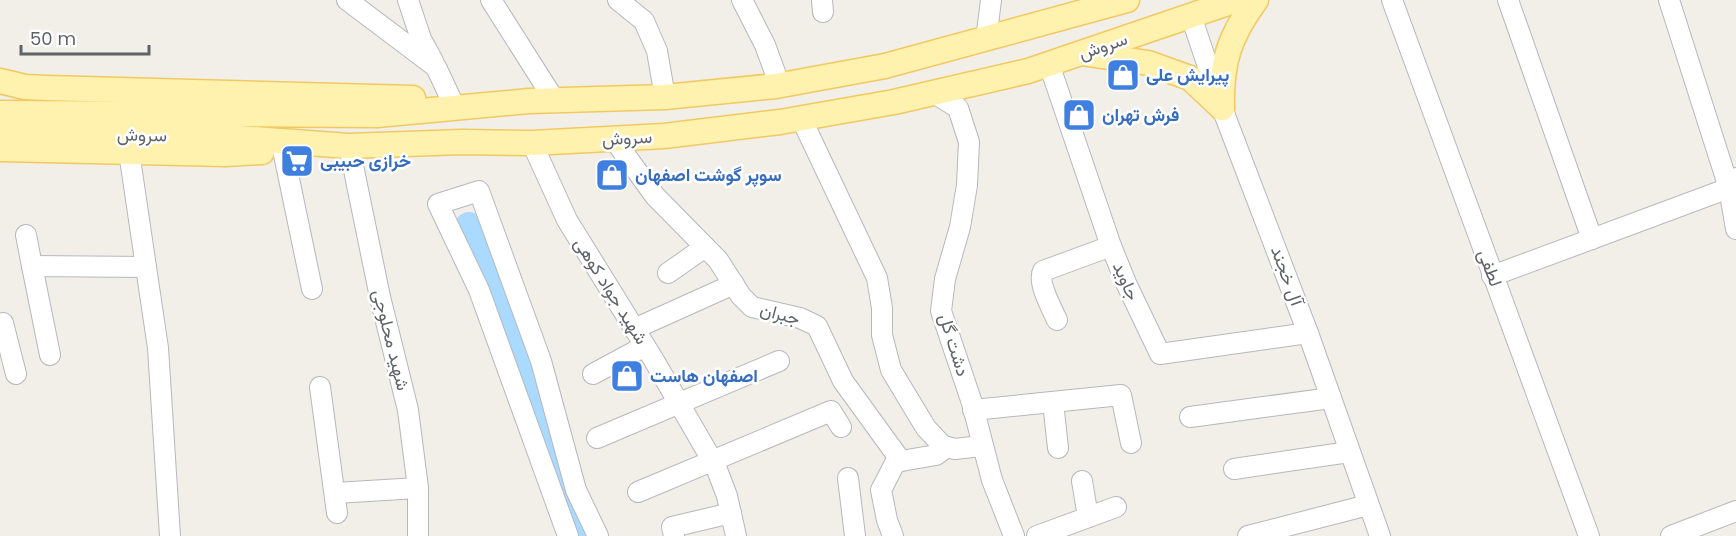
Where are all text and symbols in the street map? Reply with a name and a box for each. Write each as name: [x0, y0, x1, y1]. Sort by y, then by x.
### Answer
scale bar: [21, 18, 148, 56]
text: 50 m: [30, 26, 76, 51]
street label: سروش: [1075, 26, 1131, 66]
shop icon: پیرایش علی: [1105, 57, 1141, 93]
place label: پیرایش علی: [1146, 62, 1229, 87]
shop icon: فرش تهران: [1061, 97, 1097, 133]
place label: فرش تهران: [1102, 102, 1179, 127]
street label: سروش: [117, 122, 167, 147]
street label: سروش: [601, 124, 653, 151]
supermarket icon: خرازی حبیبی: [279, 143, 315, 179]
place label: خرازی حبیبی: [320, 148, 411, 173]
shop icon: سوپر گوشت اصفهان: [594, 157, 630, 193]
place label: سوپر گوشت اصفهان: [635, 162, 782, 187]
street label: شهید جواد کوهی: [569, 232, 654, 349]
street label: آل خجند: [1265, 243, 1310, 311]
street label: لطفی: [1472, 246, 1509, 290]
street label: جاوید: [1107, 257, 1146, 304]
street label: شهید محلوجی: [367, 287, 416, 393]
street label: جبران: [757, 296, 803, 331]
street label: دشت گل: [933, 310, 976, 379]
shop icon: اصفهان هاست: [609, 358, 645, 394]
place label: اصفهان هاست: [650, 363, 758, 388]

